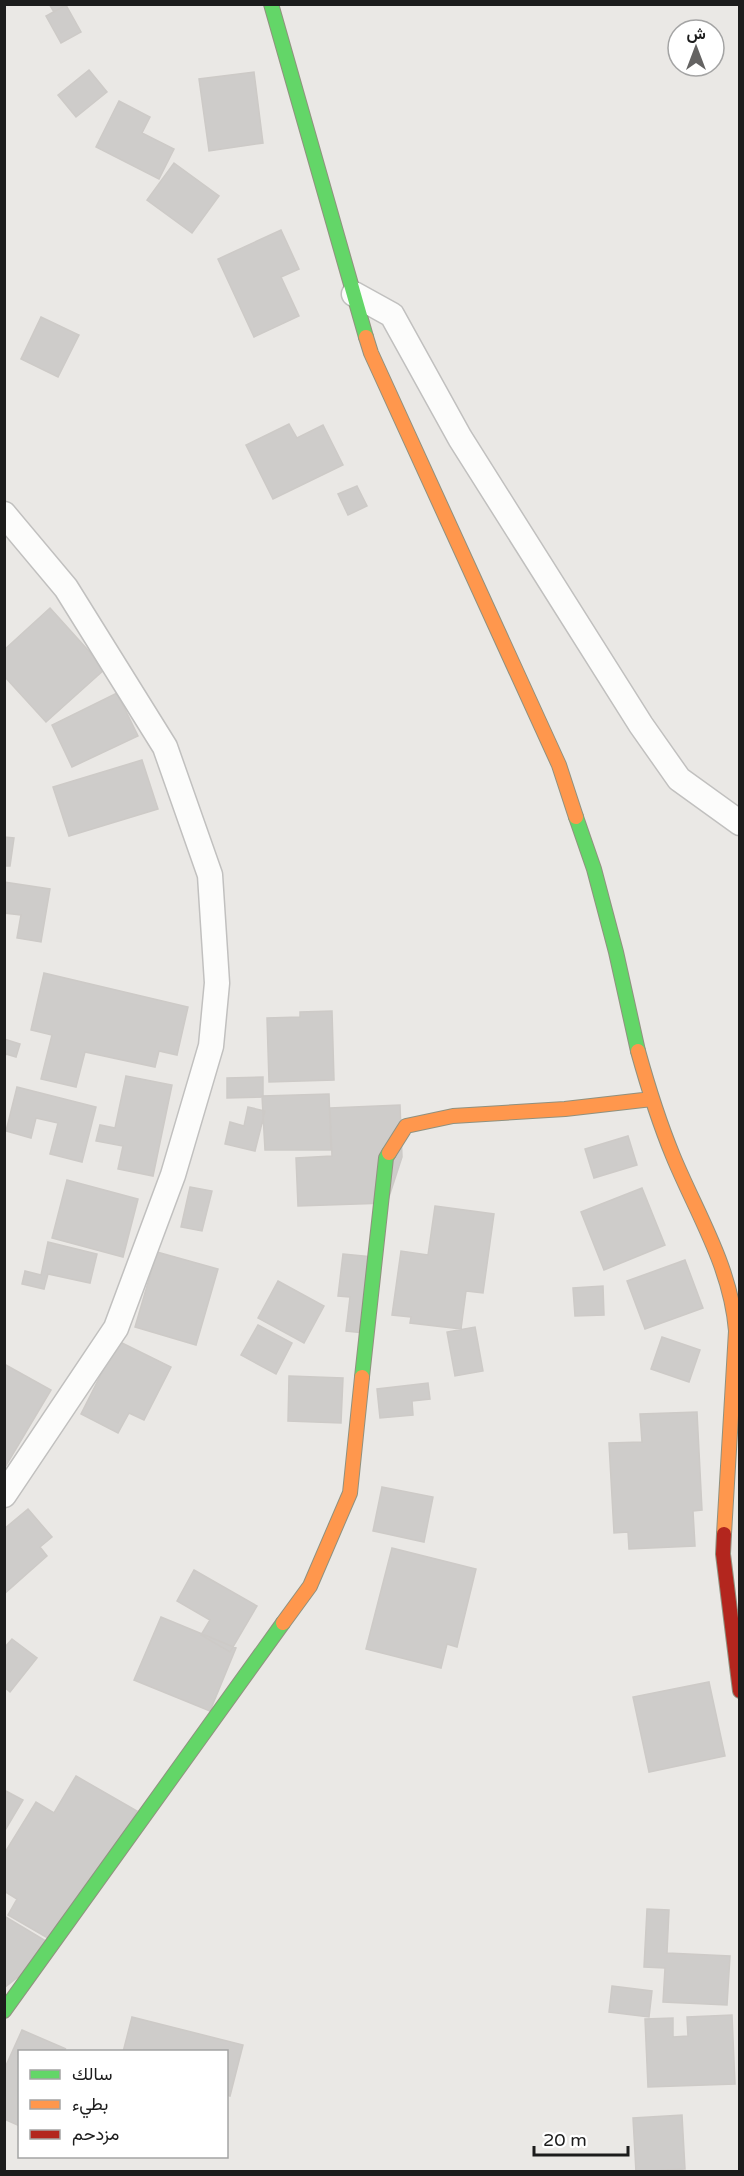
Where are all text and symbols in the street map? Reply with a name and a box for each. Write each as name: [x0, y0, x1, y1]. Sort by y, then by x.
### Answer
north arrow: [666, 18, 726, 78]
text: ش: [686, 24, 706, 44]
legend: [18, 2050, 228, 2158]
text: سالك: [72, 2063, 112, 2085]
text: بطيء: [72, 2093, 108, 2119]
scale bar: [534, 2119, 628, 2157]
text: مزدحم: [72, 2123, 119, 2146]
text: 20 m: [543, 2129, 587, 2151]

